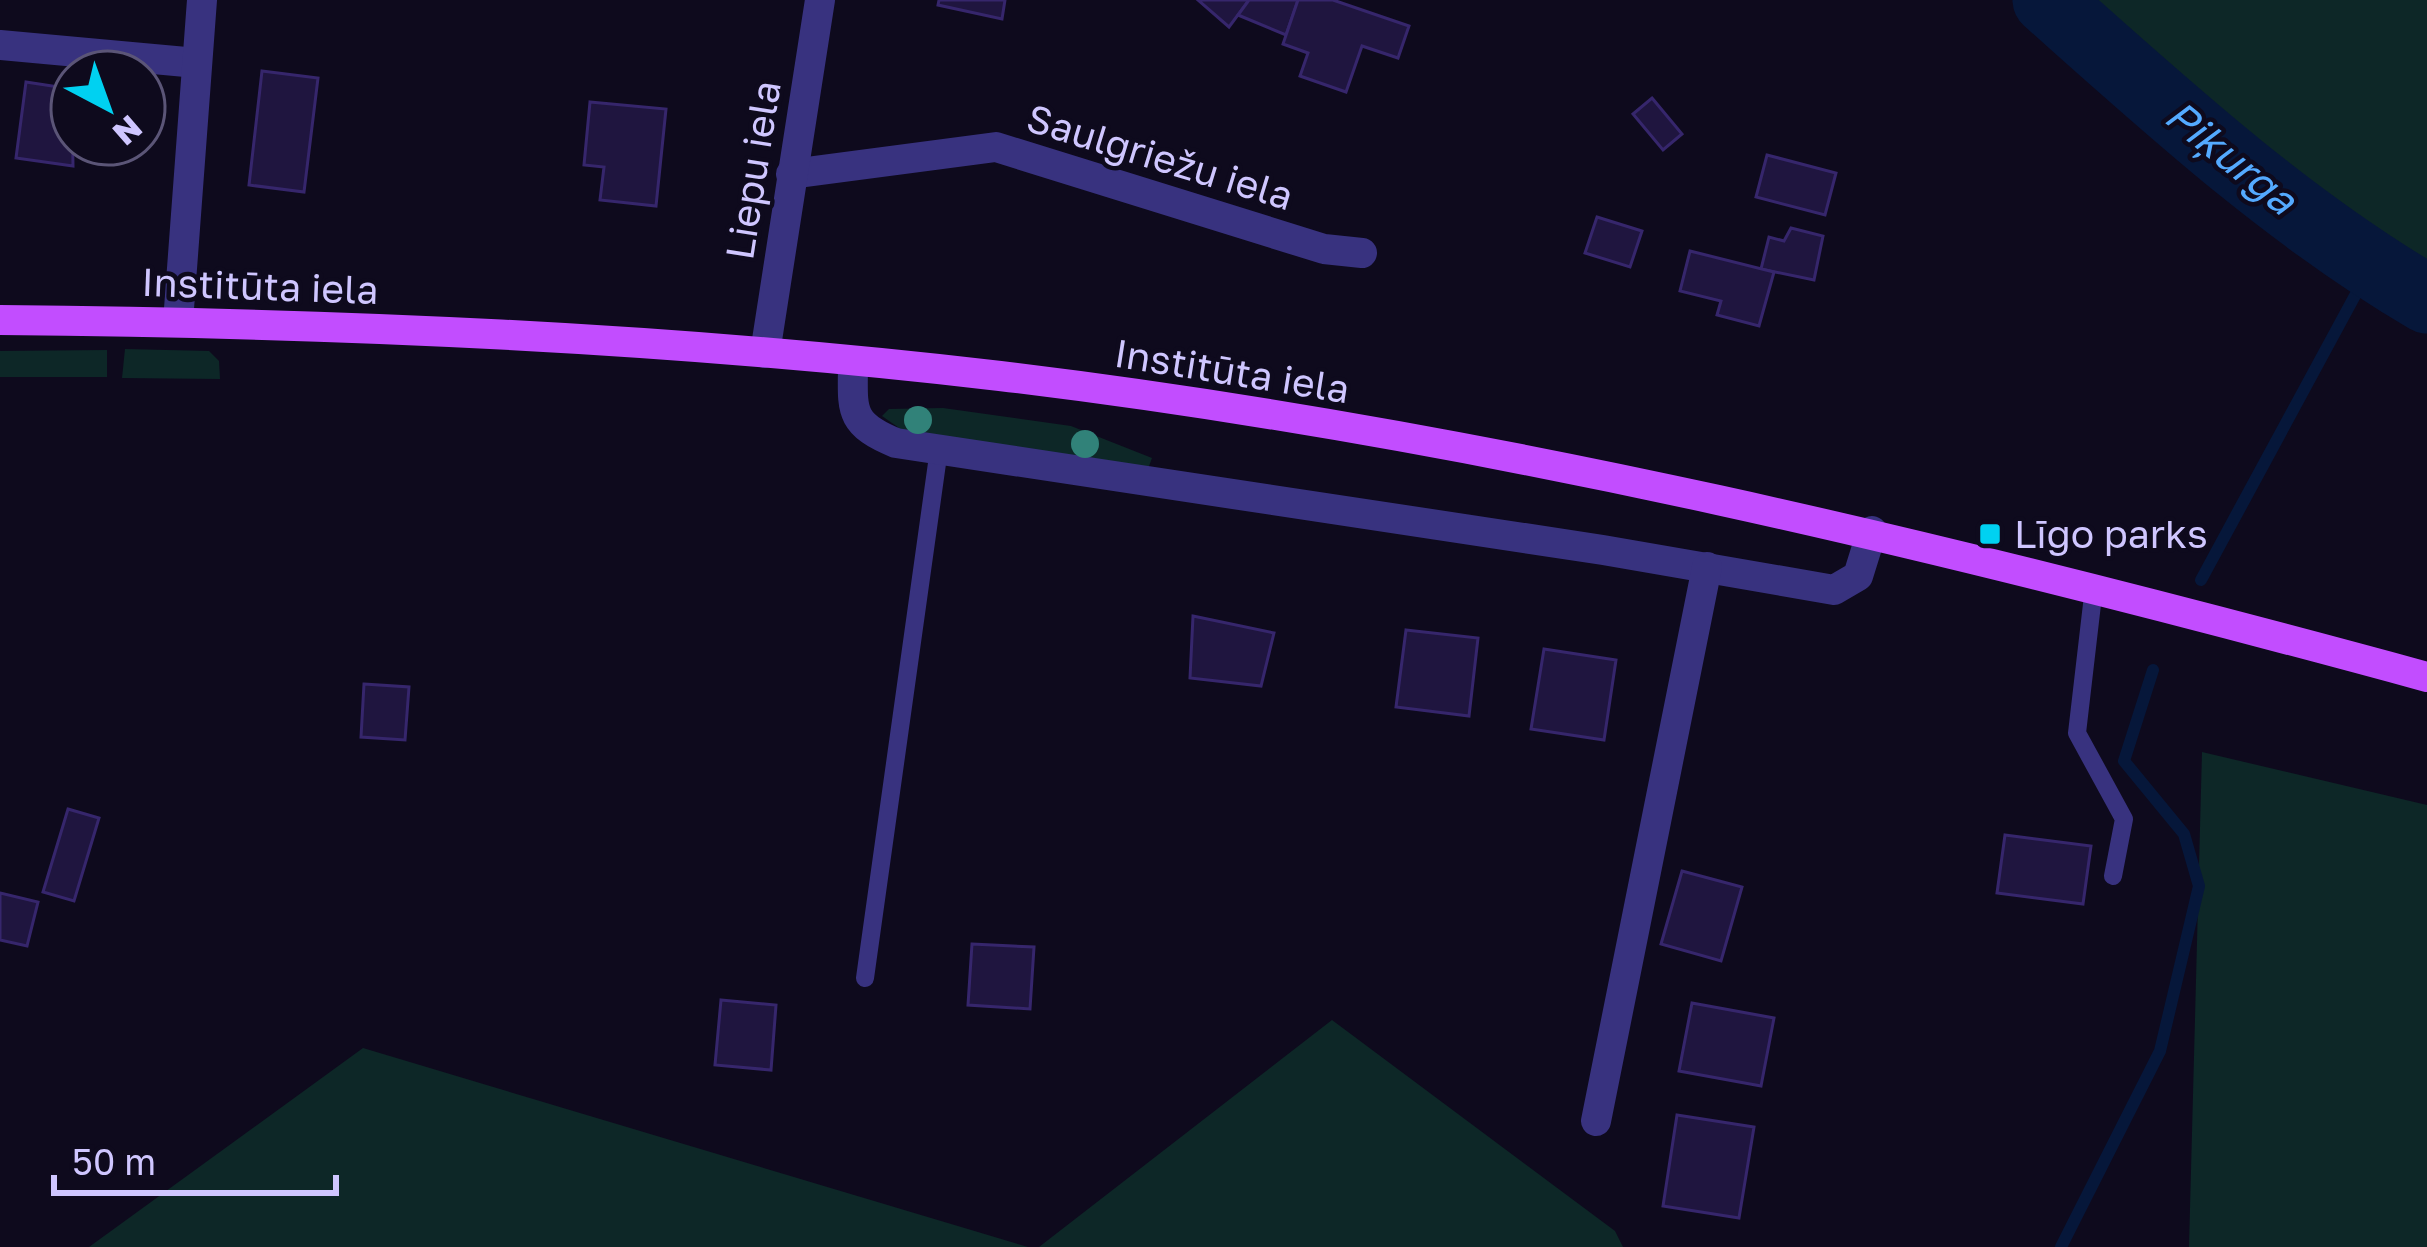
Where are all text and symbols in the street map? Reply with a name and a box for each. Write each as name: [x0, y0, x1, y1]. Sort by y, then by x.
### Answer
north arrow: [48, 48, 168, 168]
street label: Liepu iela: [715, 77, 790, 263]
water label: Piķurga: [2156, 89, 2308, 226]
street label: Saulgriežu iela: [1021, 94, 1299, 219]
text: N: [106, 108, 150, 154]
street label: Institūta iela: [141, 258, 379, 313]
street label: Institūta iela: [1111, 329, 1353, 412]
place label: Līgo parks: [2014, 510, 2208, 557]
marker: Līgo parks: [1977, 521, 2003, 547]
scale bar: [54, 1121, 336, 1195]
text: 50 m: [72, 1140, 156, 1183]

